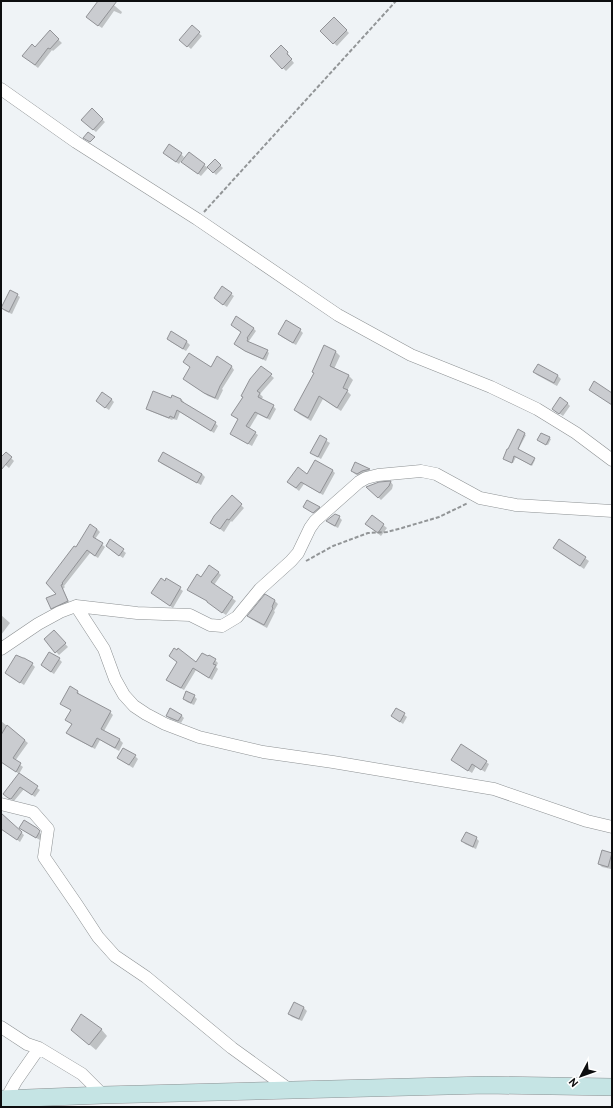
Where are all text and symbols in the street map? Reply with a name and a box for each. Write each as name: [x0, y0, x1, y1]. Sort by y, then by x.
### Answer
north arrow: [561, 1056, 601, 1096]
text: N: [566, 1074, 582, 1089]

